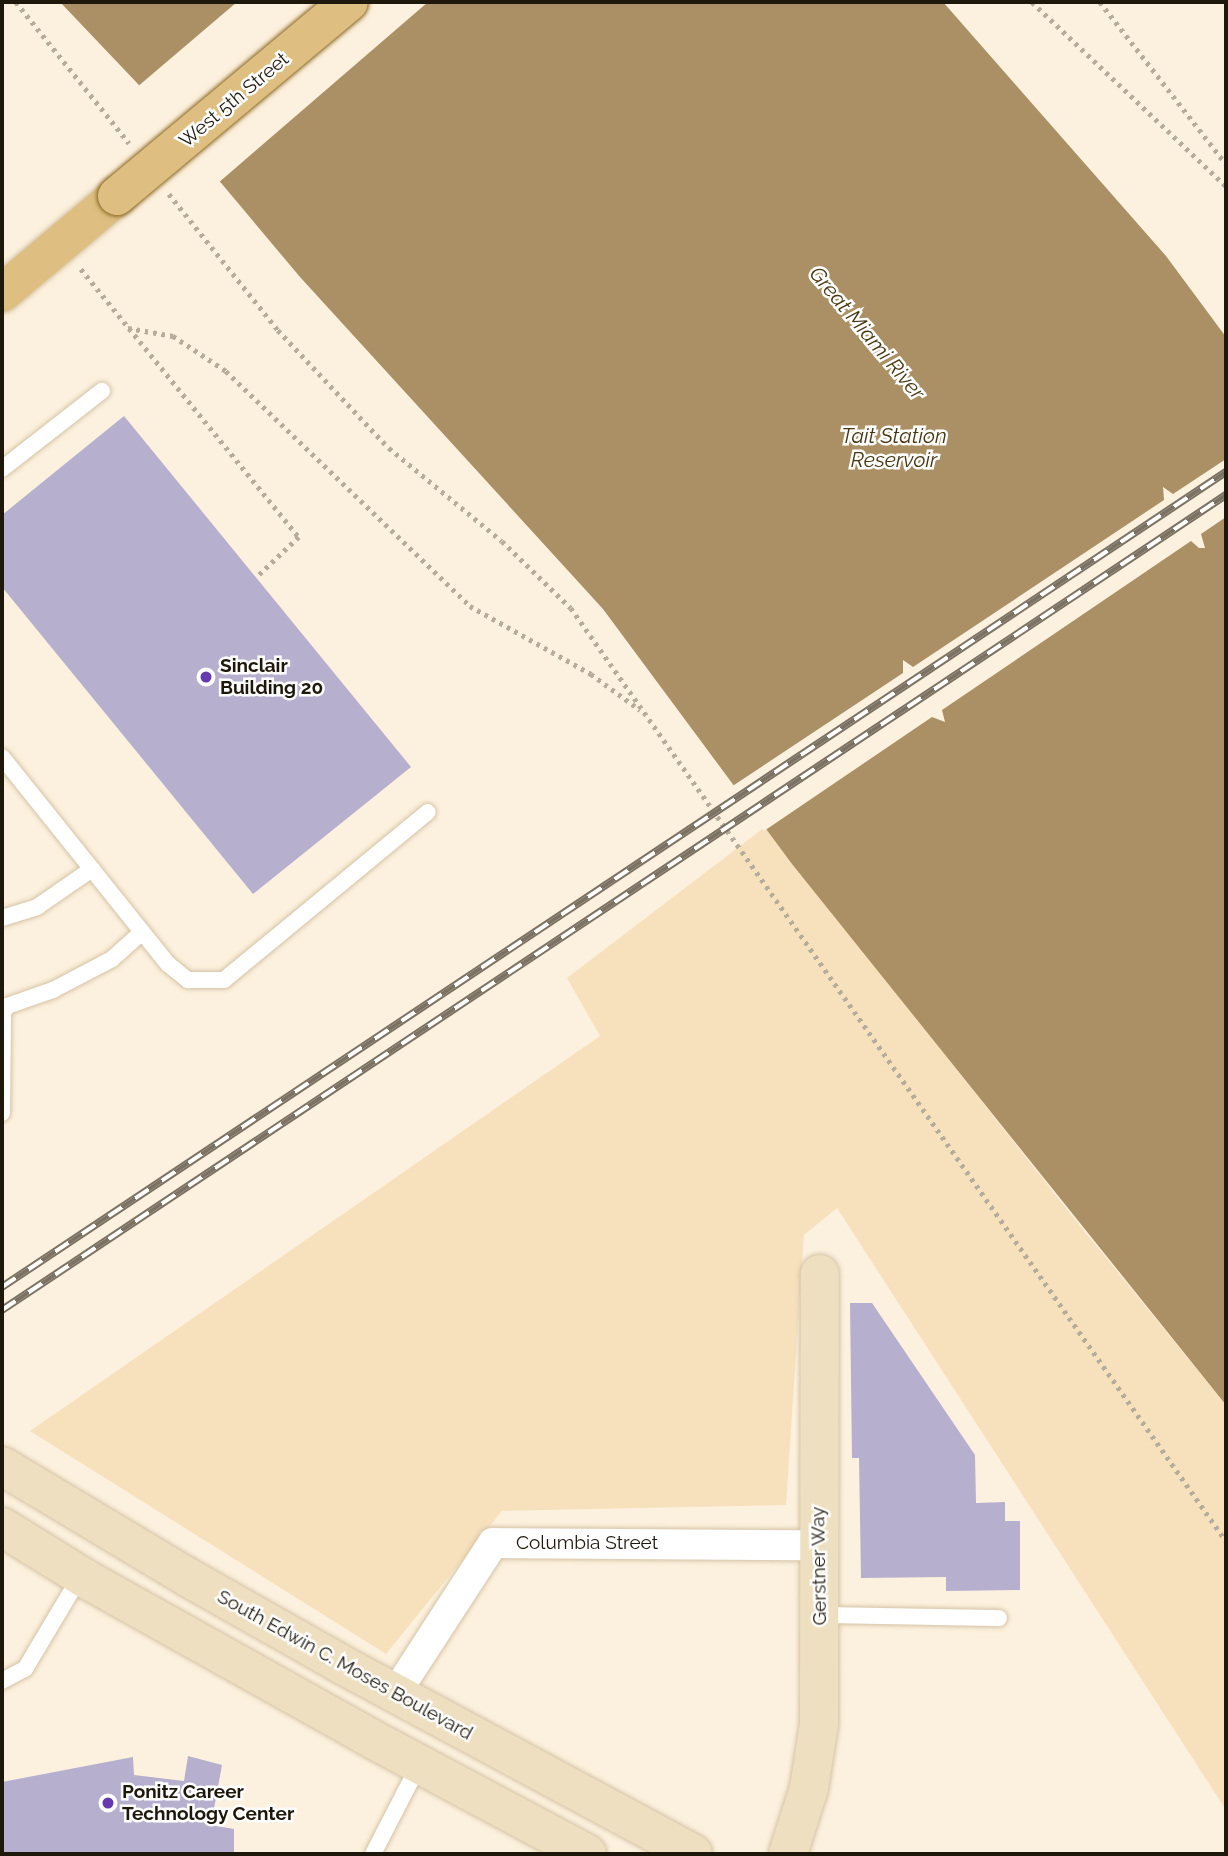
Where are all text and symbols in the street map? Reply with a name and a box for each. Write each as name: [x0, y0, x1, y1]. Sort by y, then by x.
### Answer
street label: West 5th Street: [175, 48, 293, 152]
water label: Great Miami River: [804, 261, 930, 405]
water label: Tait Station Reservoir: [841, 423, 947, 473]
place label: Sinclair Building 20: [220, 655, 323, 699]
marker: Sinclair Building 20: [198, 669, 214, 685]
street label: Gerstner Way: [807, 1506, 831, 1626]
street label: Columbia Street: [516, 1532, 658, 1554]
street label: South Edwin C. Moses Boulevard: [213, 1585, 477, 1745]
place label: Ponitz Career Technology Center: [122, 1781, 295, 1825]
marker: Ponitz Career Technology Center: [100, 1795, 116, 1811]

